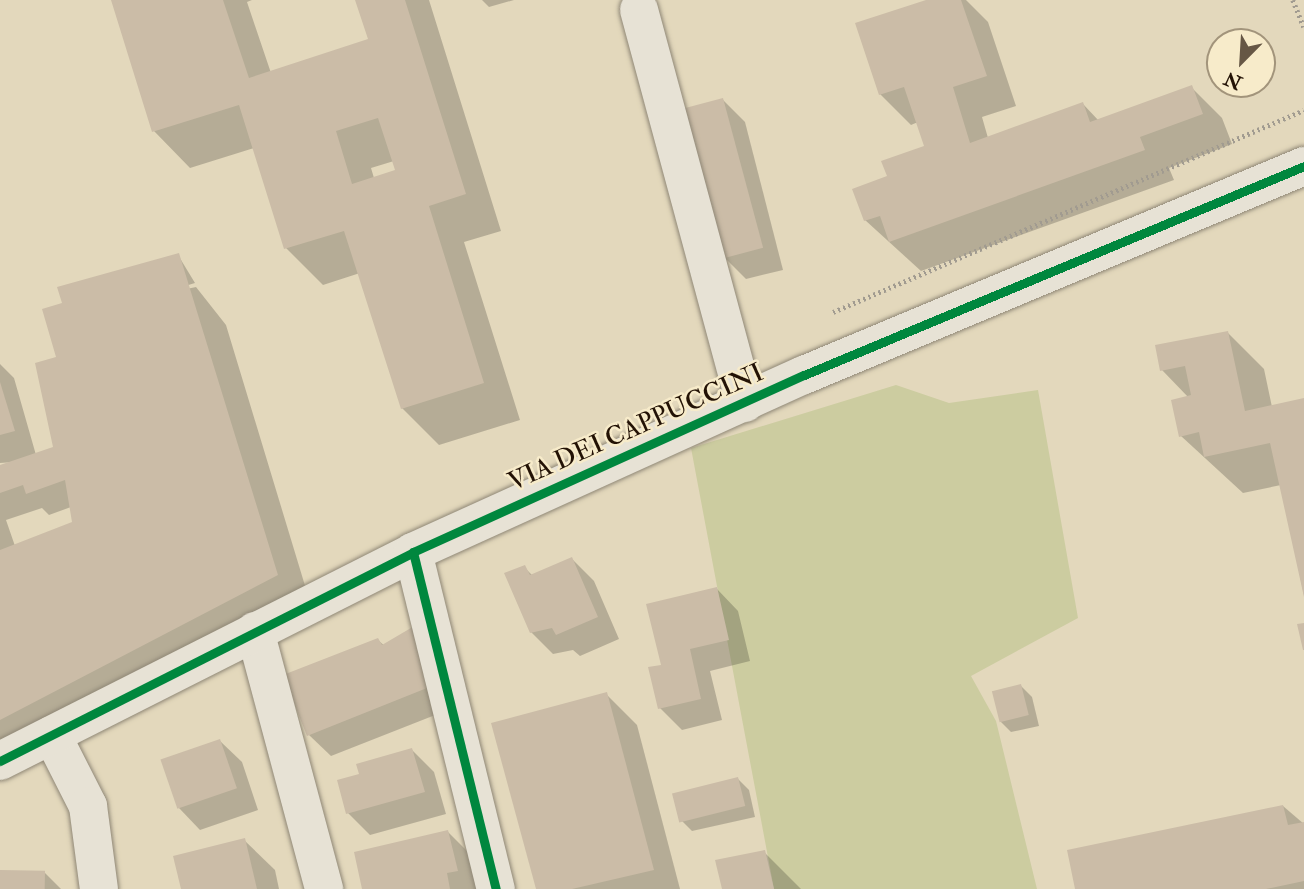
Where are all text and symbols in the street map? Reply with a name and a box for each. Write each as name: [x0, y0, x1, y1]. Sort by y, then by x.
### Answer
north arrow: [1206, 28, 1276, 98]
text: N: [1221, 66, 1246, 95]
street label: VIA DEI CAPPUCCINI: [503, 358, 769, 498]

